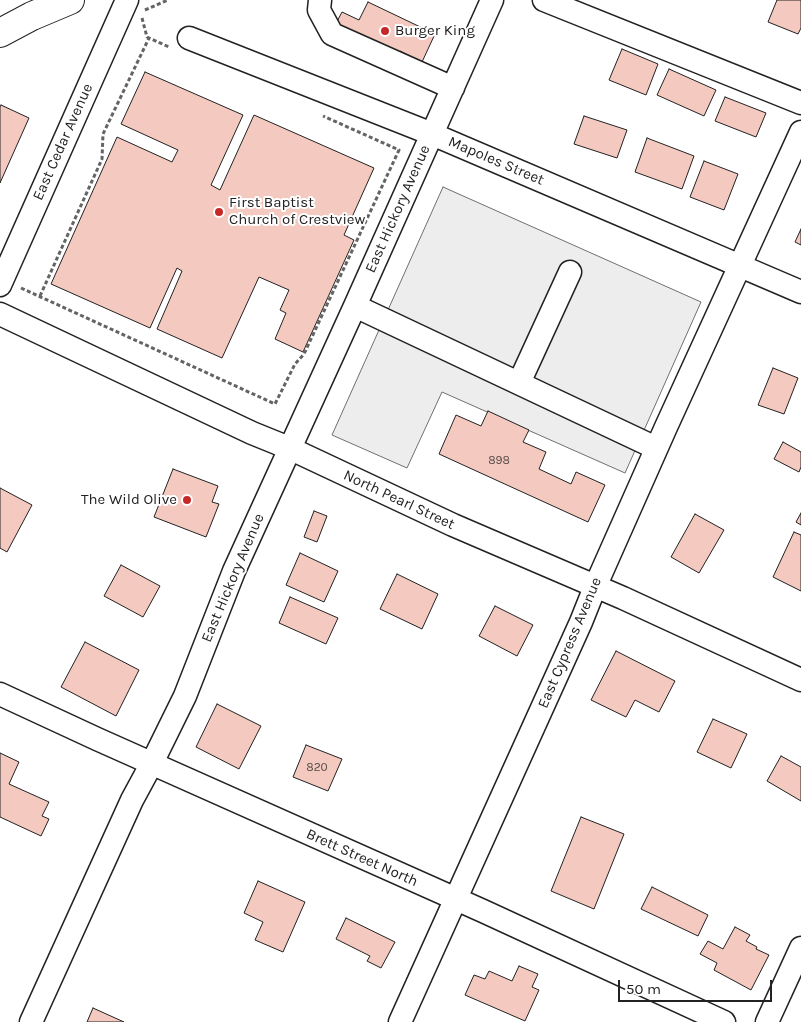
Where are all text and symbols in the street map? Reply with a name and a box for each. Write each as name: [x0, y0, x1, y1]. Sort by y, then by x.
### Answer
place label: Burger King: [395, 22, 475, 40]
marker: Burger King: [379, 25, 391, 37]
street label: East Cedar Avenue: [29, 81, 97, 203]
street label: Mapoles Street: [445, 133, 547, 189]
street label: East Hickory Avenue: [362, 142, 434, 276]
place label: First Baptist Church of Crestview: [229, 194, 365, 229]
marker: First Baptist Church of Crestview: [213, 206, 225, 218]
house number: 898: [488, 454, 510, 468]
street label: North Pearl Street: [340, 466, 458, 534]
place label: The Wild Olive: [81, 491, 177, 509]
marker: The Wild Olive: [181, 494, 193, 506]
street label: East Hickory Avenue: [198, 511, 268, 645]
street label: East Cypress Avenue: [534, 575, 606, 711]
house number: 820: [306, 761, 328, 775]
street label: Brett Street North: [303, 825, 421, 891]
scale bar: [621, 970, 775, 1002]
text: 50 m: [626, 980, 661, 998]

